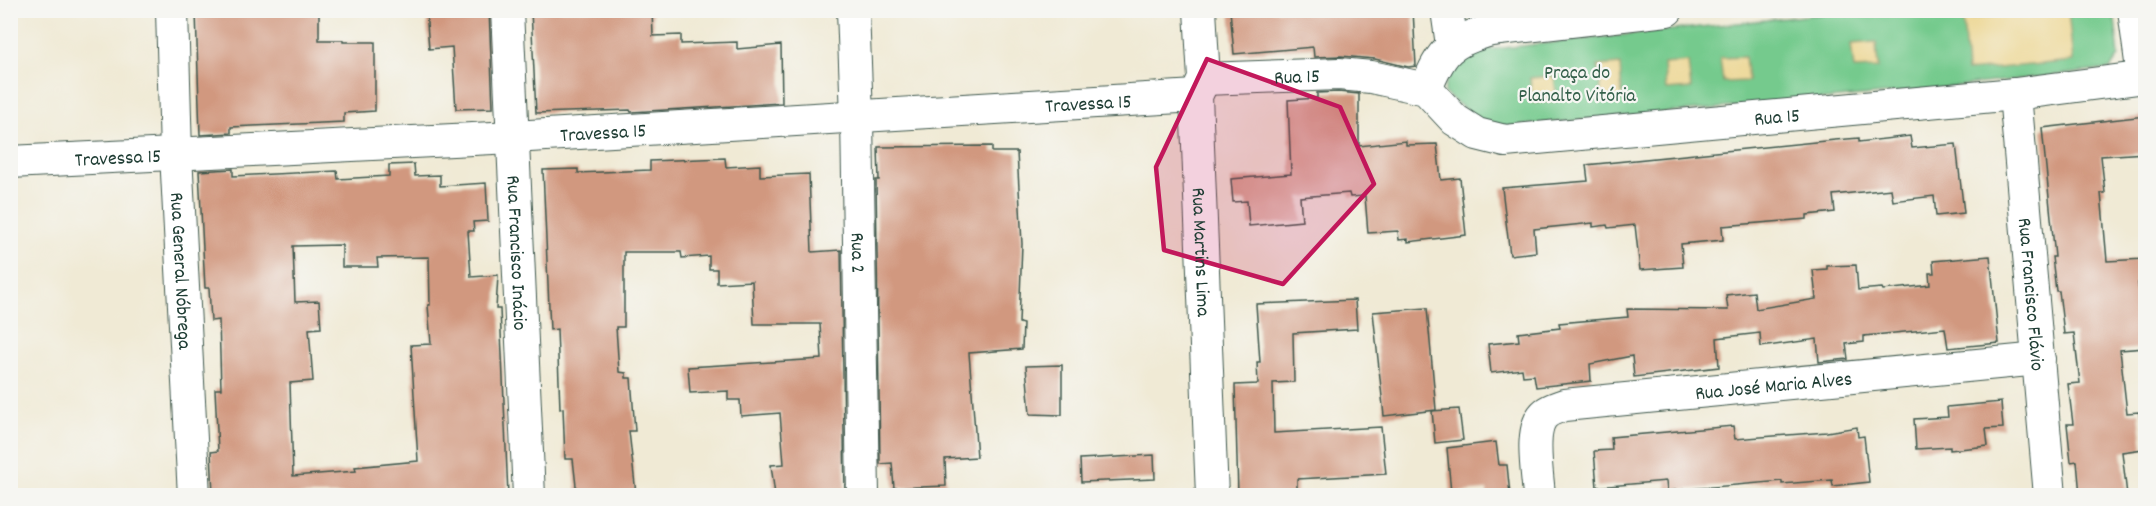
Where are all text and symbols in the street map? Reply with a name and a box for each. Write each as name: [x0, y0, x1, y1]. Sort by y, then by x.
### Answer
park label: Praça do Planalto Vitória: [1518, 60, 1636, 111]
street label: Rua 15: [1274, 64, 1321, 93]
street label: Travessa 15: [1045, 89, 1133, 122]
street label: Rua 15: [1753, 103, 1801, 135]
street label: Travessa 15: [559, 118, 647, 151]
street label: Travessa 15: [74, 144, 162, 176]
street label: Rua Francisco Inácio: [497, 175, 532, 331]
street label: Rua Martins Lima: [1183, 187, 1216, 318]
street label: Rua General Nóbrega: [161, 192, 197, 351]
street label: Rua Francisco Flávio: [2009, 217, 2050, 372]
street label: Rua 2: [842, 232, 870, 274]
street label: Rua José Maria Alves: [1694, 366, 1854, 409]

